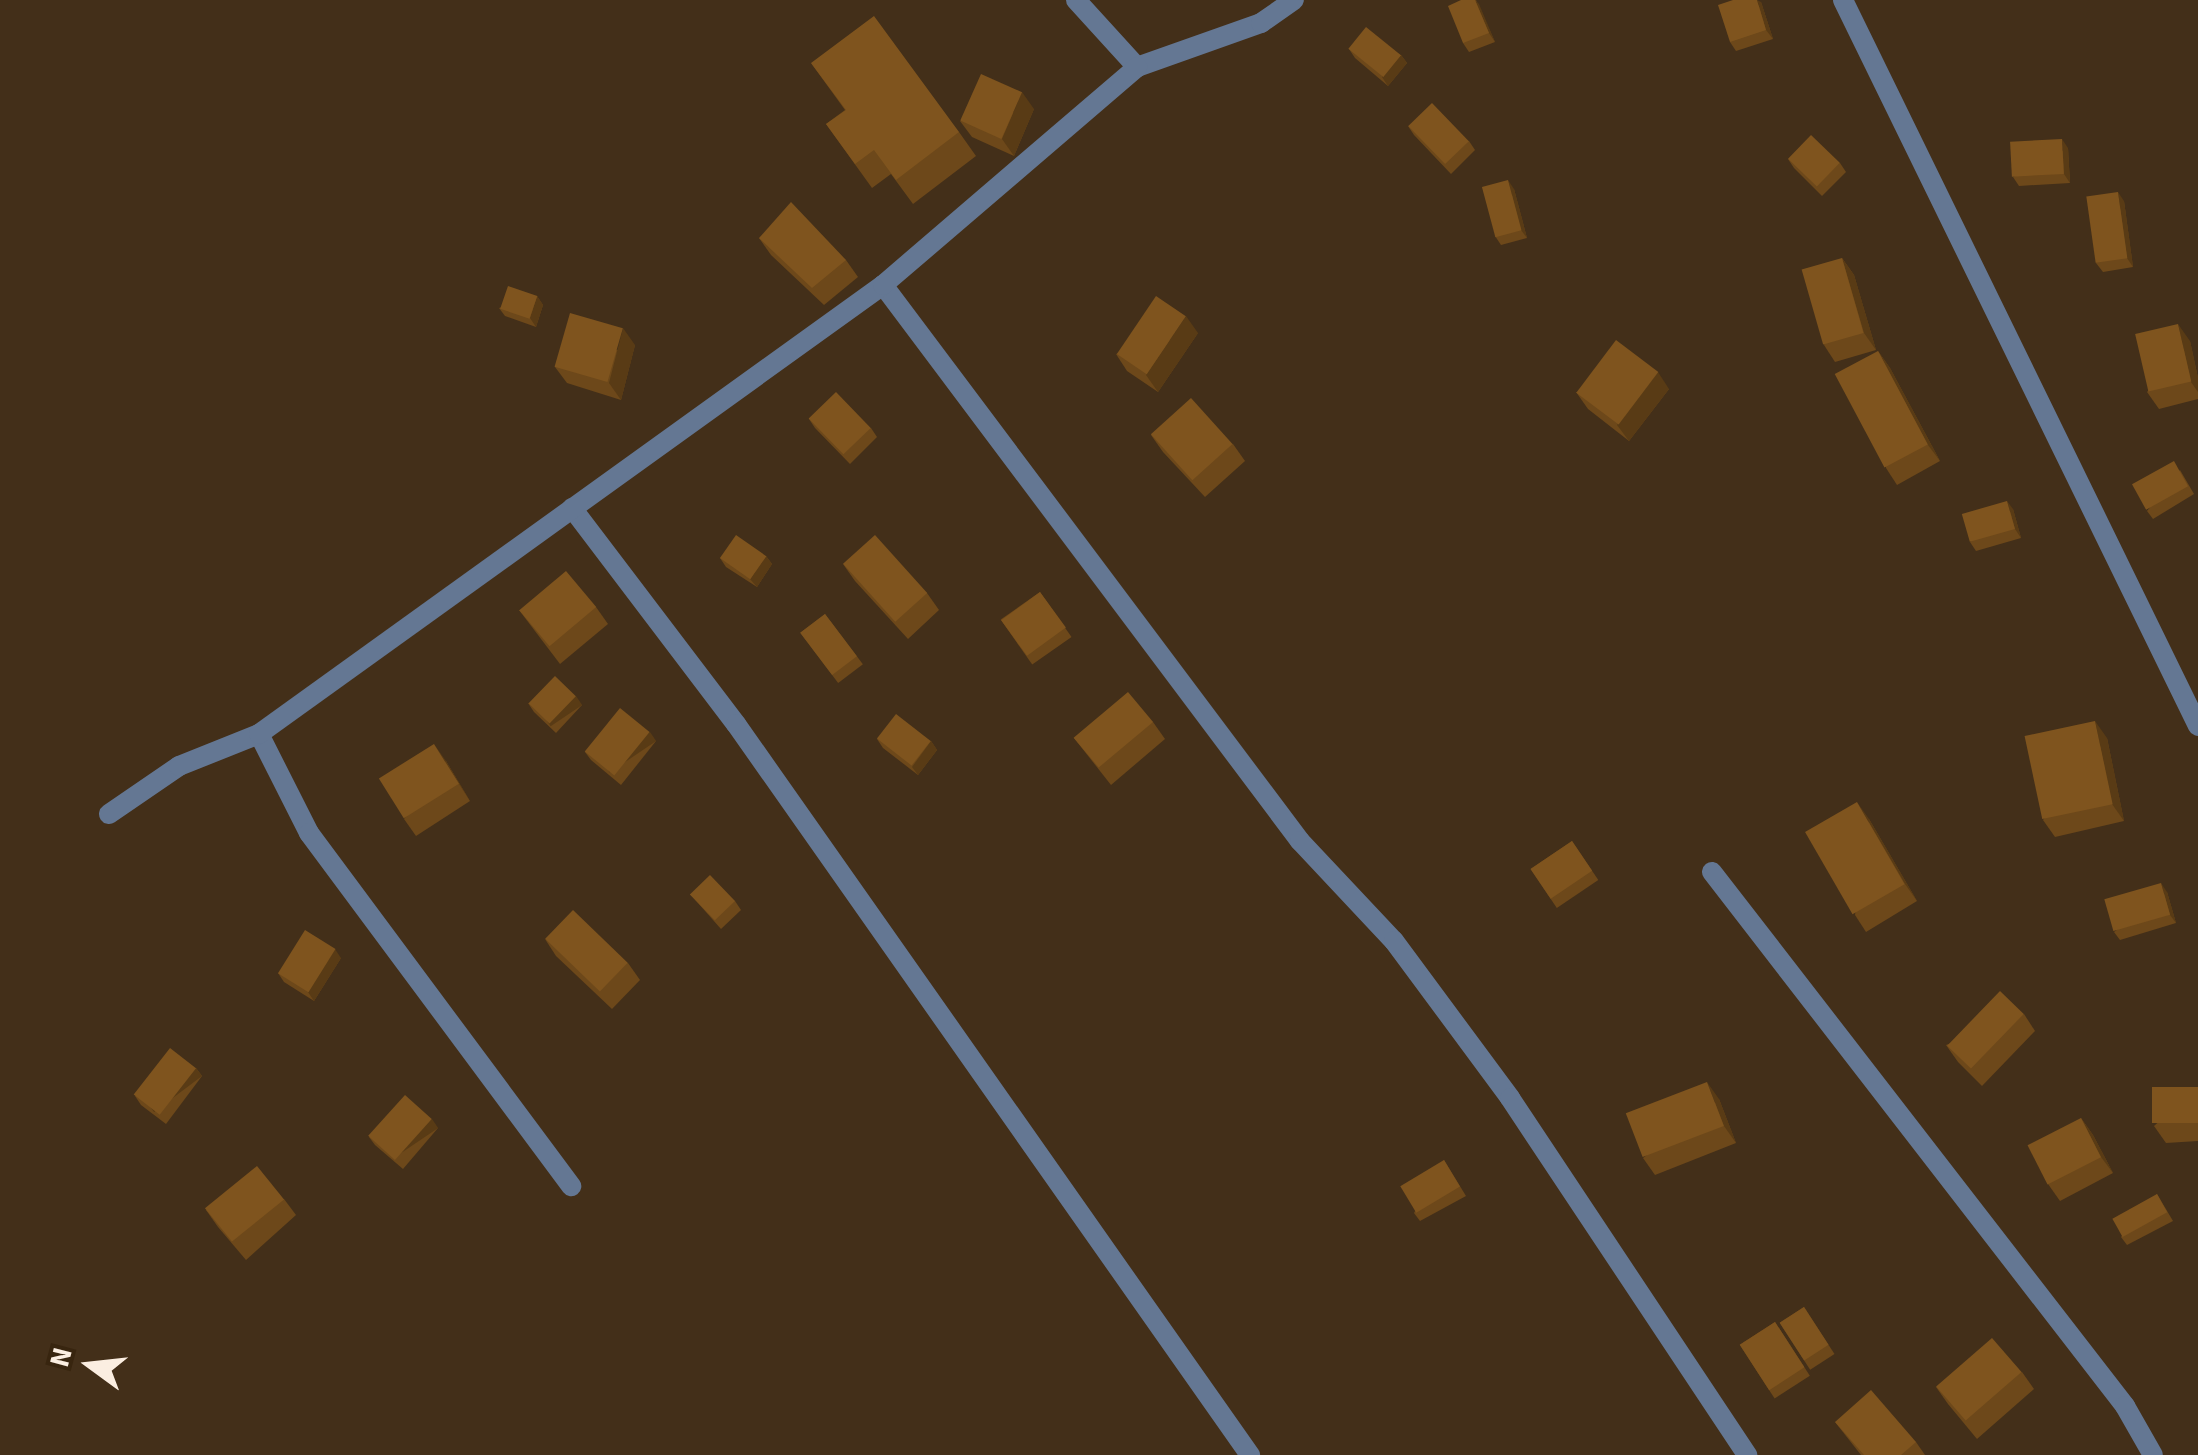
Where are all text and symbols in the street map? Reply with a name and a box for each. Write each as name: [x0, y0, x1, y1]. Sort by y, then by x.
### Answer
north arrow: [40, 1315, 140, 1415]
text: N: [39, 1343, 83, 1371]

